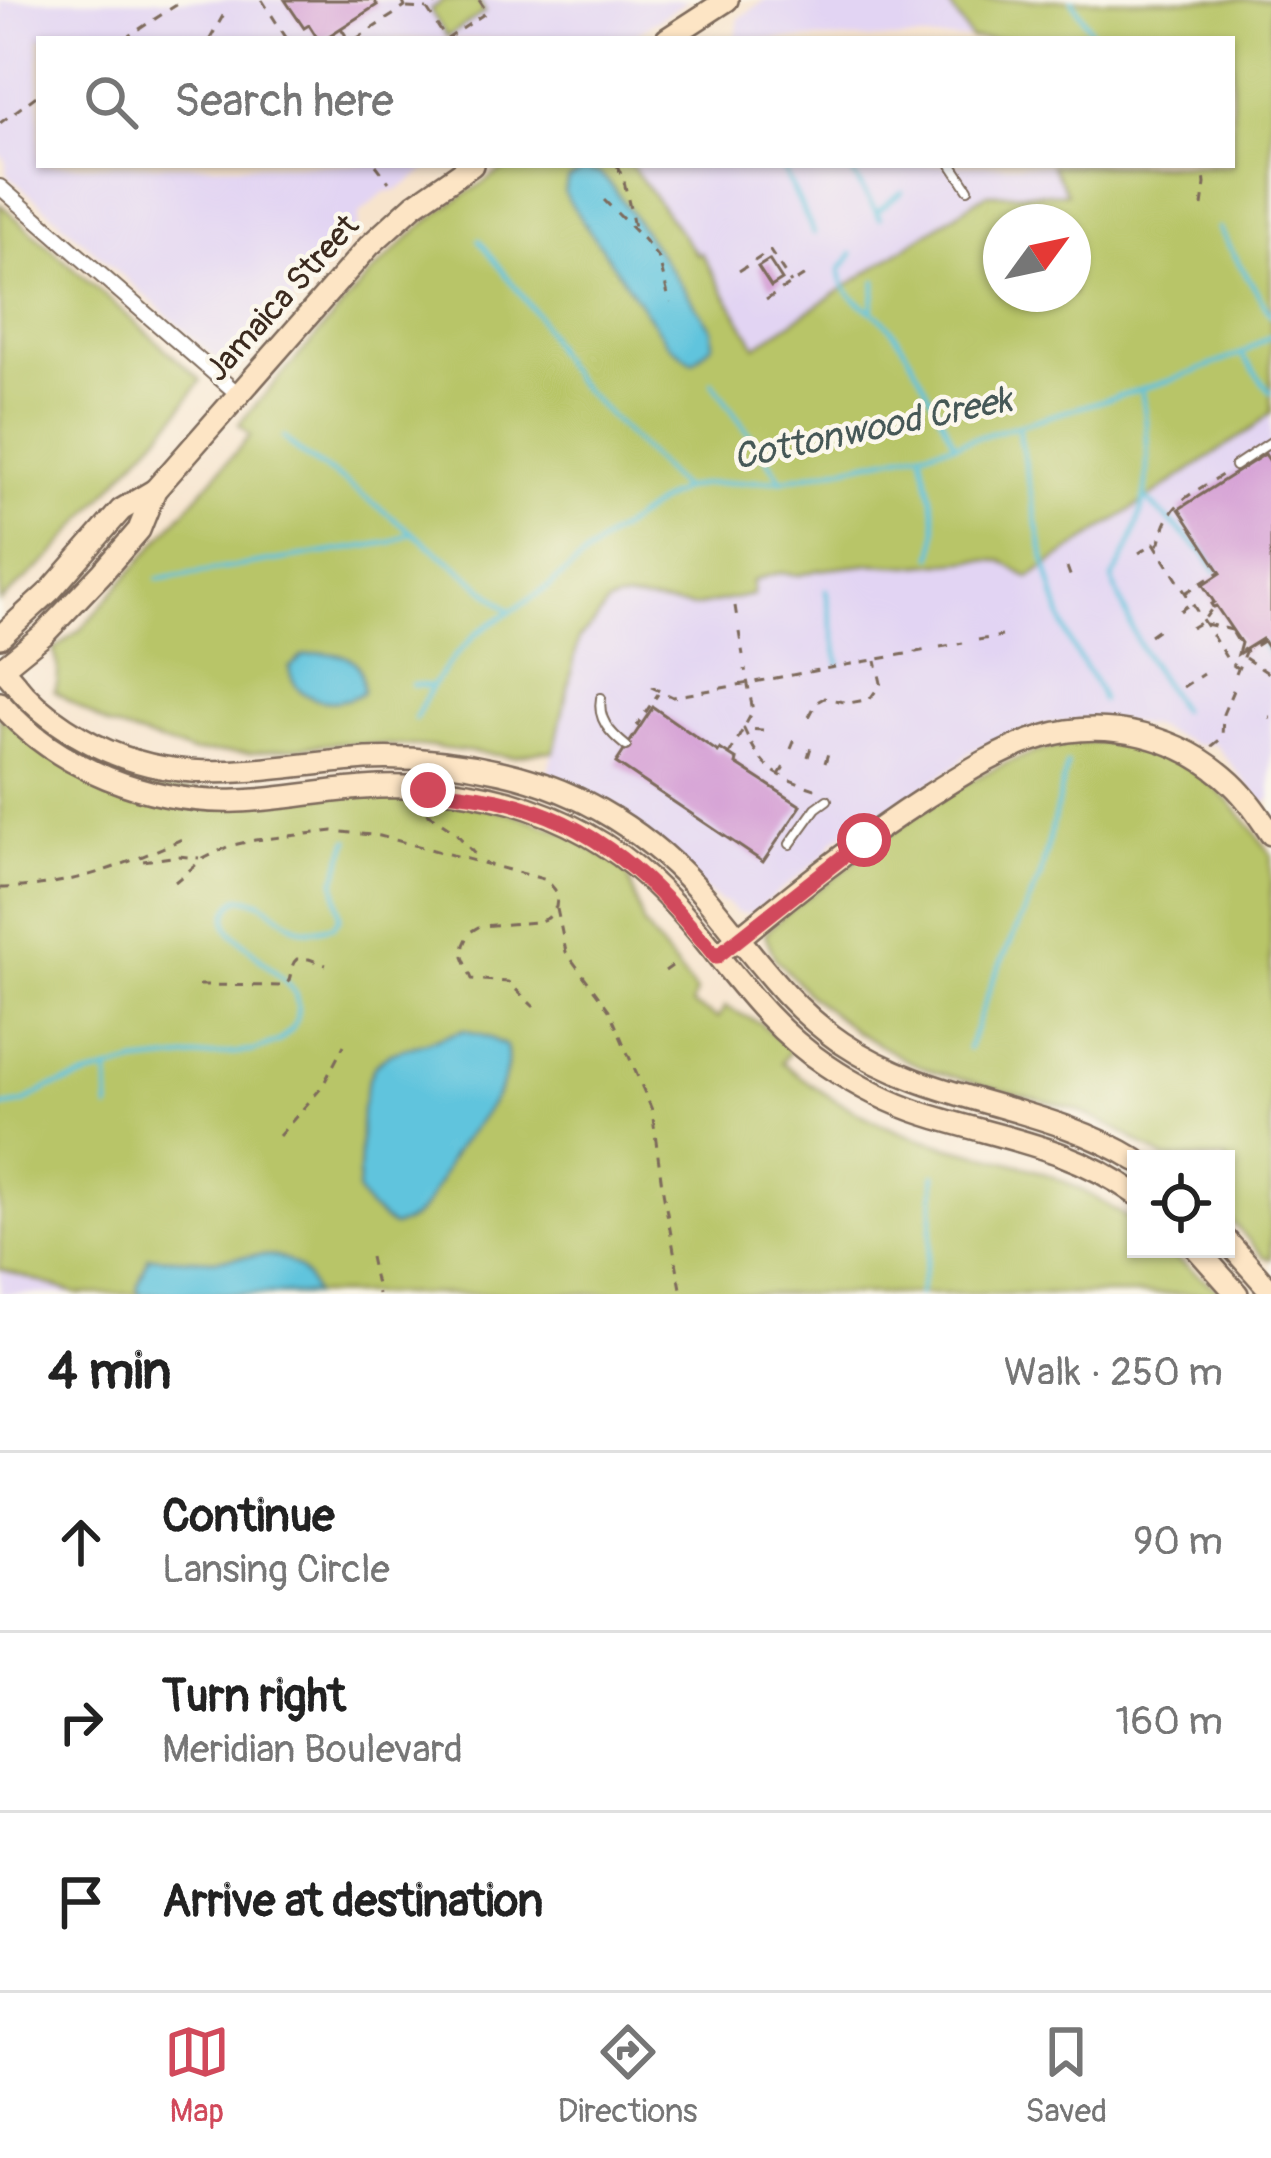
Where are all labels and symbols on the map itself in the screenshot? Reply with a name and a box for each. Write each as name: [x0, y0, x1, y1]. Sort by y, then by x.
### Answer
north arrow: [983, 204, 1091, 312]
street label: Jamaica Street: [196, 206, 368, 390]
water label: Cottonwood Creek: [729, 376, 1018, 480]
route end: [401, 763, 455, 817]
route start: [837, 813, 891, 867]

